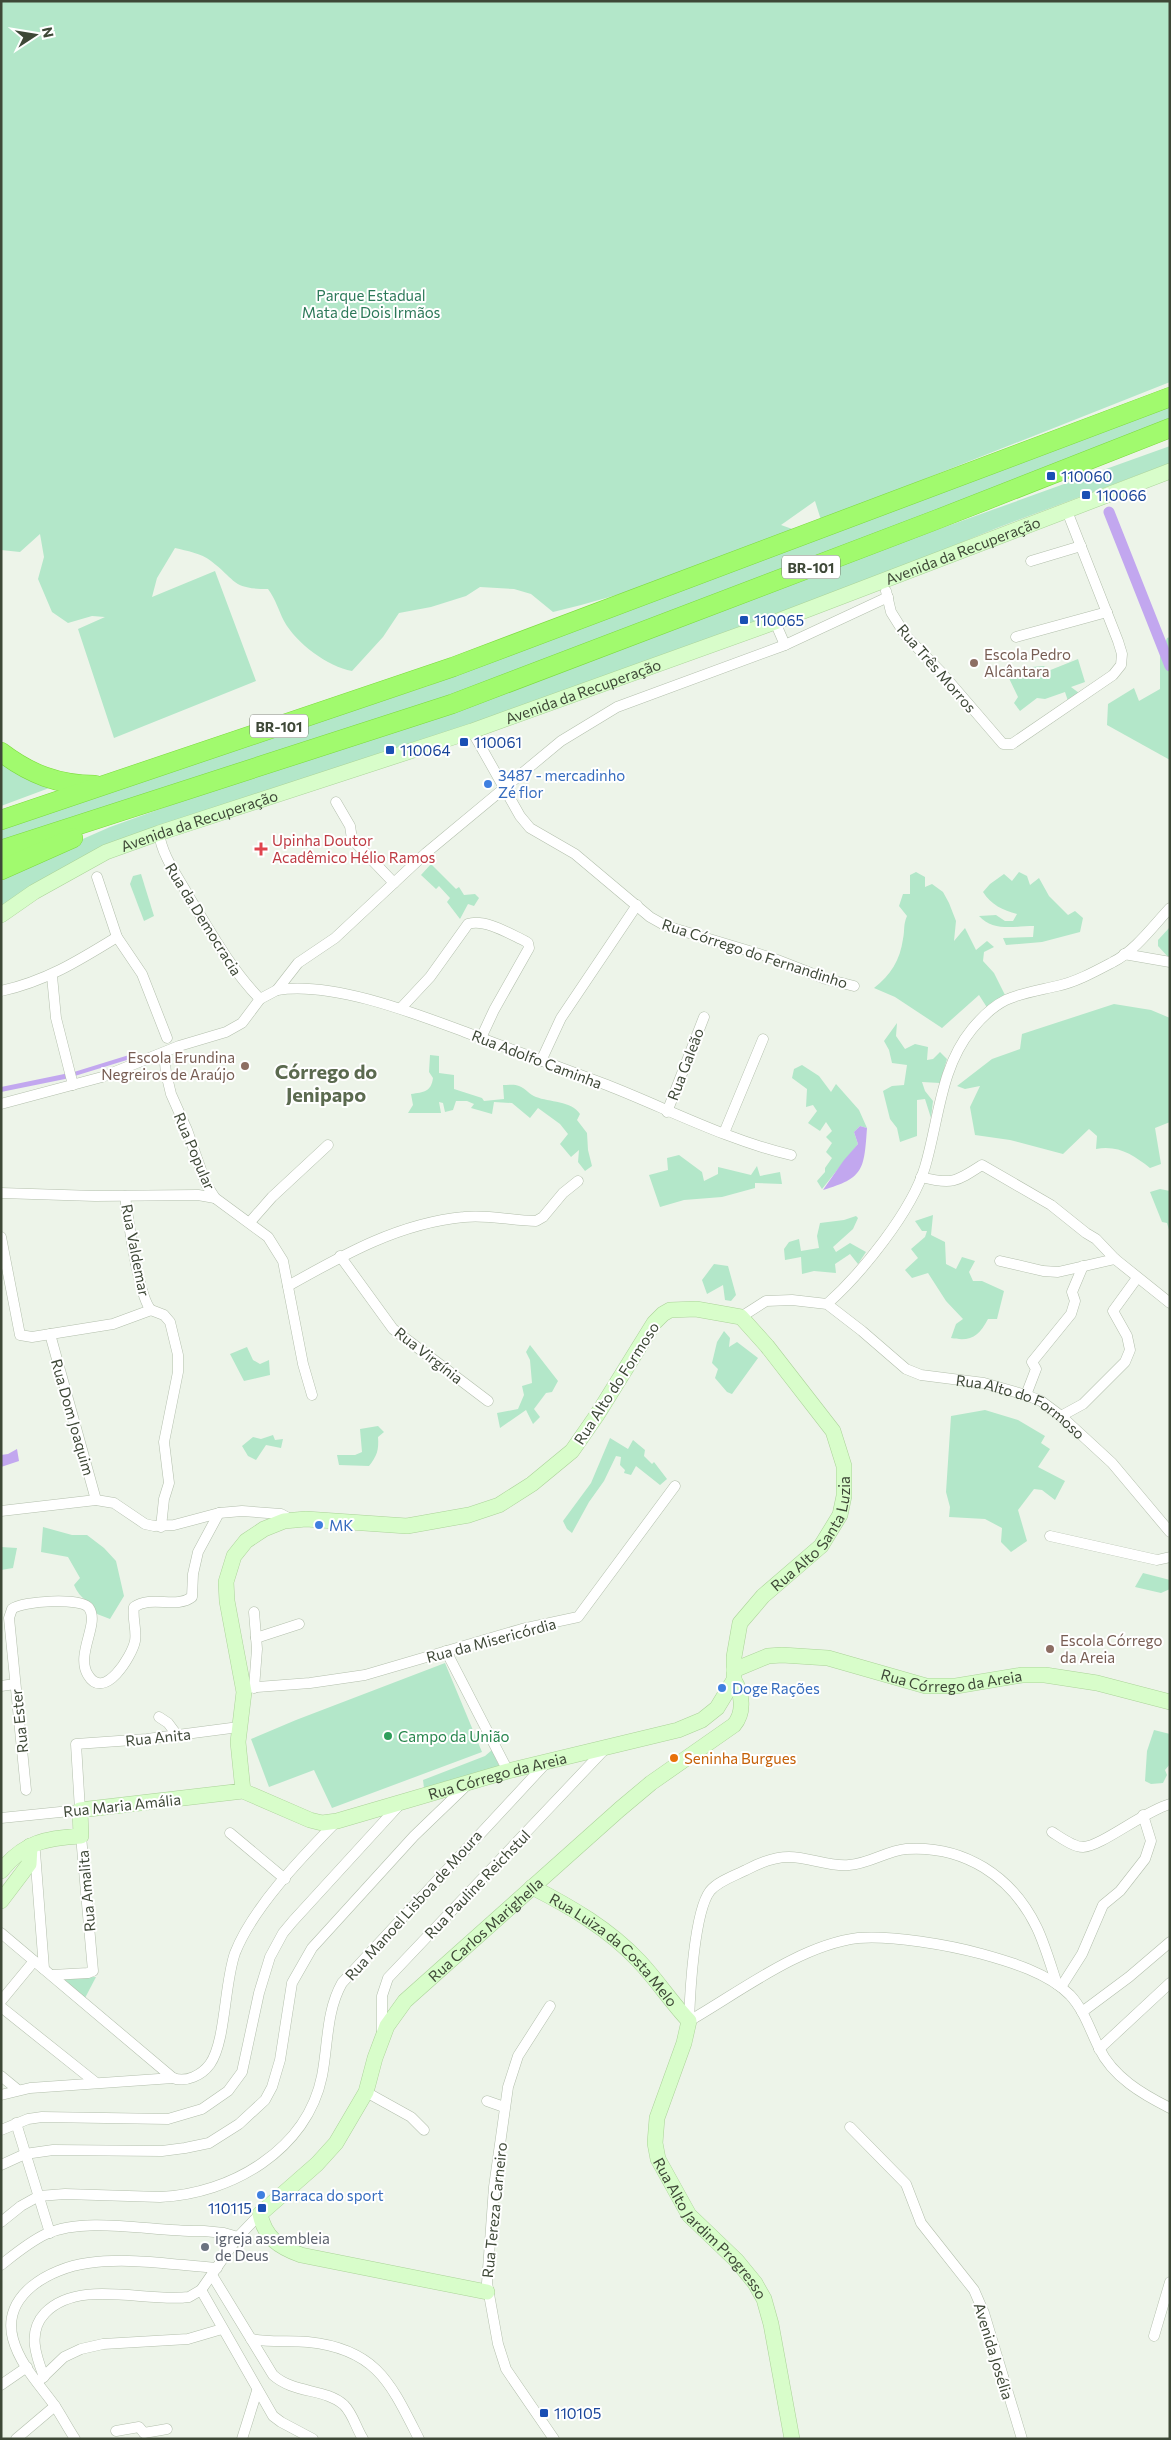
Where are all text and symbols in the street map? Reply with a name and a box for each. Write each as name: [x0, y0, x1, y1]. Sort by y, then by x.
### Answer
north arrow: [10, 10, 60, 60]
text: N: [39, 25, 58, 39]
park label: Parque Estadual Mata de Dois Irmãos: [302, 286, 440, 321]
place label: 110060: [1061, 467, 1112, 485]
marker: 110060: [1045, 470, 1057, 482]
place label: 110066: [1096, 486, 1147, 504]
marker: 110066: [1080, 489, 1092, 501]
street label: Avenida da Recuperação: [883, 512, 1043, 588]
road number: BR-101: [782, 556, 840, 578]
place label: 110065: [754, 611, 804, 629]
marker: 110065: [738, 614, 750, 626]
street label: Rua Três Morros: [894, 620, 980, 716]
place label: Escola Pedro Alcântara: [984, 645, 1071, 680]
street label: Avenida da Recuperação: [503, 655, 663, 727]
marker: Escola Pedro Alcântara: [968, 657, 980, 669]
road number: BR-101: [250, 714, 308, 738]
place label: 110061: [474, 733, 522, 751]
marker: 110061: [458, 736, 470, 748]
place label: 110064: [400, 741, 451, 759]
marker: 110064: [384, 744, 396, 756]
place label: 3487 - mercadinho Zé flor: [498, 766, 625, 801]
marker: 3487 - mercadinho Zé flor: [482, 778, 494, 790]
street label: Avenida da Recuperação: [118, 786, 280, 855]
place label: Upinha Doutor Acadêmico Hélio Ramos: [272, 831, 435, 866]
marker: Upinha Doutor Acadêmico Hélio Ramos: [254, 842, 268, 856]
street label: Rua da Democracia: [162, 859, 246, 979]
street label: Rua Córrego do Fernandinho: [660, 914, 850, 992]
street label: Rua Galeão: [663, 1025, 707, 1103]
street label: Rua Adolfo Caminha: [469, 1026, 605, 1092]
place label: Escola Erundina Negreiros de Araújo: [101, 1048, 235, 1083]
district label: Córrego do Jenipapo: [275, 1059, 377, 1106]
marker: Escola Erundina Negreiros de Araújo: [239, 1060, 251, 1072]
street label: Rua Popular: [171, 1110, 219, 1192]
street label: Rua Valdemar: [118, 1202, 154, 1298]
street label: Rua Alto do Formoso: [570, 1318, 662, 1448]
street label: Rua Virgínia: [391, 1323, 467, 1387]
street label: Rua Dom Joaquim: [48, 1357, 98, 1477]
street label: Rua Alto do Formoso: [955, 1371, 1089, 1443]
street label: Rua Alto Santa Luzia: [767, 1476, 853, 1594]
place label: MK: [329, 1516, 353, 1534]
marker: MK: [313, 1519, 325, 1531]
street label: Rua da Misericórdia: [424, 1614, 558, 1666]
place label: Escola Córrego da Areia: [1060, 1631, 1162, 1666]
marker: Escola Córrego da Areia: [1044, 1643, 1056, 1655]
street label: Rua Córrego da Areia: [879, 1665, 1023, 1695]
place label: Doge Rações: [732, 1679, 820, 1697]
marker: Doge Rações: [716, 1682, 728, 1694]
street label: Rua Ester: [7, 1688, 31, 1754]
street label: Rua Anita: [124, 1725, 192, 1749]
place label: Campo da União: [398, 1727, 509, 1745]
marker: Campo da União: [382, 1730, 394, 1742]
street label: Rua Córrego da Areia: [426, 1748, 568, 1803]
place label: Seninha Burgues: [684, 1749, 797, 1767]
marker: Seninha Burgues: [668, 1752, 680, 1764]
street label: Rua Maria Amália: [62, 1790, 182, 1820]
street label: Rua Manoel Lisboa de Moura: [341, 1826, 485, 1984]
street label: Rua Pauline Reichstul: [420, 1826, 534, 1942]
street label: Rua Amalita: [73, 1849, 99, 1933]
street label: Rua Carlos Marighella: [424, 1873, 546, 1985]
street label: Rua Luiza da Costa Melo: [547, 1889, 682, 2010]
street label: Rua Tereza Carneiro: [478, 2141, 510, 2279]
street label: Rua Alto Jardim Progresso: [650, 2154, 771, 2302]
place label: Barraca do sport: [271, 2186, 384, 2204]
marker: Barraca do sport: [255, 2189, 267, 2201]
place label: 110115: [208, 2199, 252, 2217]
marker: 110115: [256, 2202, 268, 2214]
place label: igreja assembleia de Deus: [215, 2229, 330, 2264]
marker: igreja assembleia de Deus: [199, 2241, 211, 2253]
street label: Avenida Josélia: [971, 2300, 1017, 2402]
place label: 110105: [554, 2404, 601, 2422]
marker: 110105: [538, 2407, 550, 2419]

